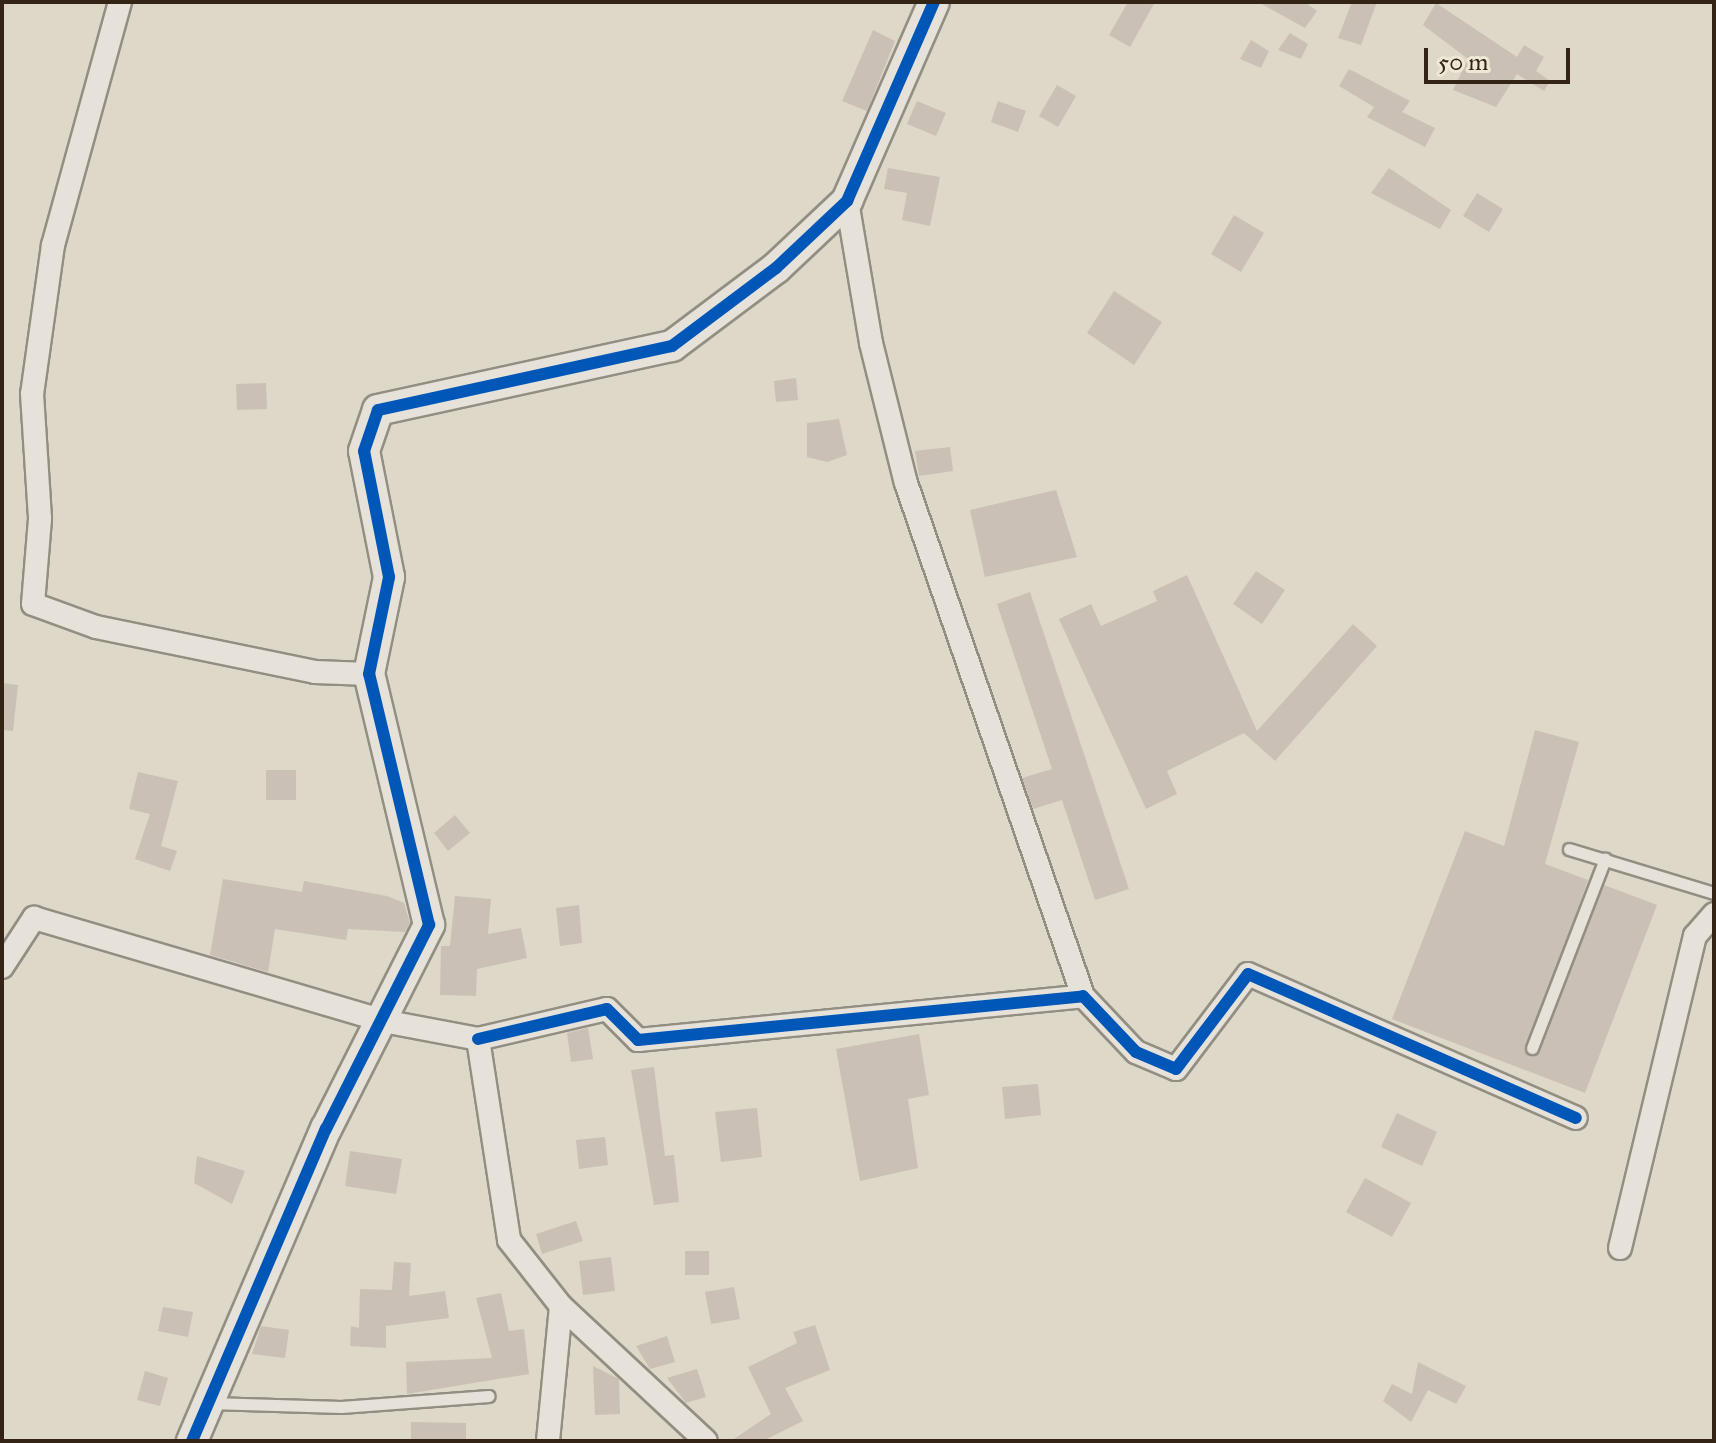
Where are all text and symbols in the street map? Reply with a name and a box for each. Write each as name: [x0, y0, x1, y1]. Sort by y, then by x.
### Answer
scale bar: [1428, 32, 1574, 82]
text: 50 m: [1438, 47, 1488, 77]

